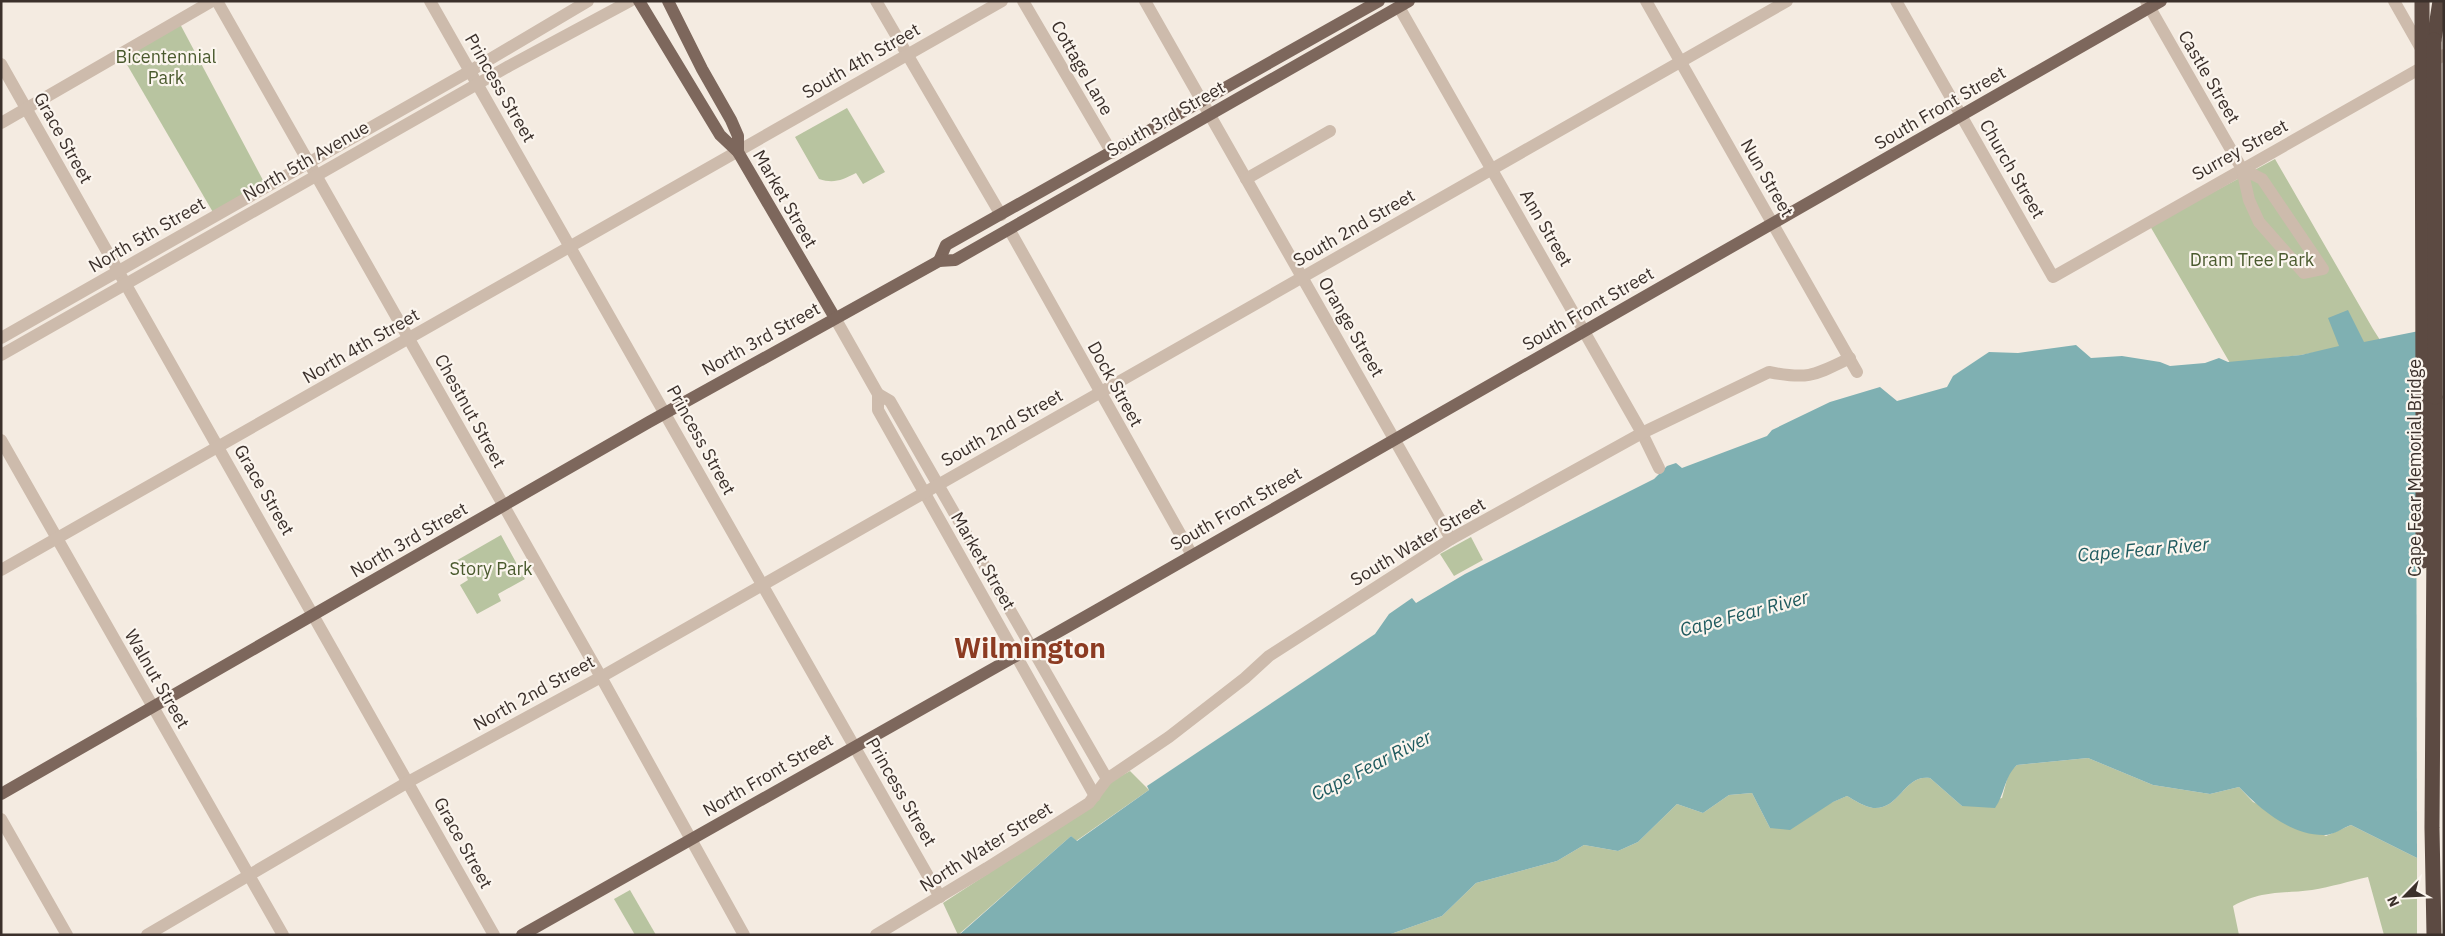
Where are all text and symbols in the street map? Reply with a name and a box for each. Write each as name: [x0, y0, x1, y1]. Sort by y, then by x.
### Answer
street label: Cottage Lane: [1046, 16, 1119, 119]
street label: South 4th Street: [798, 17, 924, 104]
street label: Castle Street: [2173, 26, 2245, 128]
street label: Princess Street: [460, 29, 541, 146]
park label: Bicentennial Park: [116, 45, 217, 89]
street label: South Front Street: [1870, 61, 2010, 155]
street label: South 3rd Street: [1102, 75, 1229, 162]
street label: Grace Street: [29, 88, 98, 188]
street label: Surrey Street: [2188, 114, 2292, 185]
street label: North 5th Avenue: [239, 115, 373, 206]
street label: Church Street: [1975, 115, 2050, 223]
street label: Nun Street: [1736, 134, 1799, 221]
street label: Market Street: [748, 145, 823, 252]
street label: South 2nd Street: [1289, 183, 1419, 272]
street label: Ann Street: [1515, 185, 1578, 271]
street label: North 5th Street: [84, 192, 209, 277]
park label: Dram Tree Park: [2190, 248, 2315, 271]
street label: South Front Street: [1518, 262, 1658, 356]
street label: Orange Street: [1313, 272, 1389, 381]
street label: North 3rd Street: [698, 297, 824, 381]
street label: North 4th Street: [298, 303, 423, 388]
street label: Dock Street: [1083, 337, 1148, 431]
street label: Chestnut Street: [430, 350, 511, 472]
street label: Cape Fear Memorial Bridge: [2403, 359, 2426, 577]
street label: Princess Street: [662, 381, 741, 499]
street label: South 2nd Street: [937, 383, 1067, 472]
street label: Grace Street: [229, 440, 300, 539]
street label: South Front Street: [1166, 462, 1306, 556]
street label: South Water Street: [1346, 492, 1489, 591]
street label: North 3rd Street: [346, 497, 472, 582]
street label: Market Street: [946, 507, 1021, 614]
water label: Cape Fear River: [2076, 531, 2211, 567]
park label: Story Park: [449, 557, 533, 580]
water label: Cape Fear River: [1677, 584, 1812, 642]
street label: Walnut Street: [120, 625, 195, 732]
district label: Wilmington: [954, 629, 1106, 666]
street label: North 2nd Street: [469, 650, 599, 735]
water label: Cape Fear River: [1307, 724, 1436, 806]
street label: North Front Street: [698, 728, 837, 821]
street label: Princess Street: [861, 733, 942, 850]
street label: Grace Street: [429, 793, 498, 893]
street label: North Water Street: [915, 797, 1056, 897]
north arrow: [2380, 871, 2430, 921]
text: N: [2383, 893, 2403, 910]

